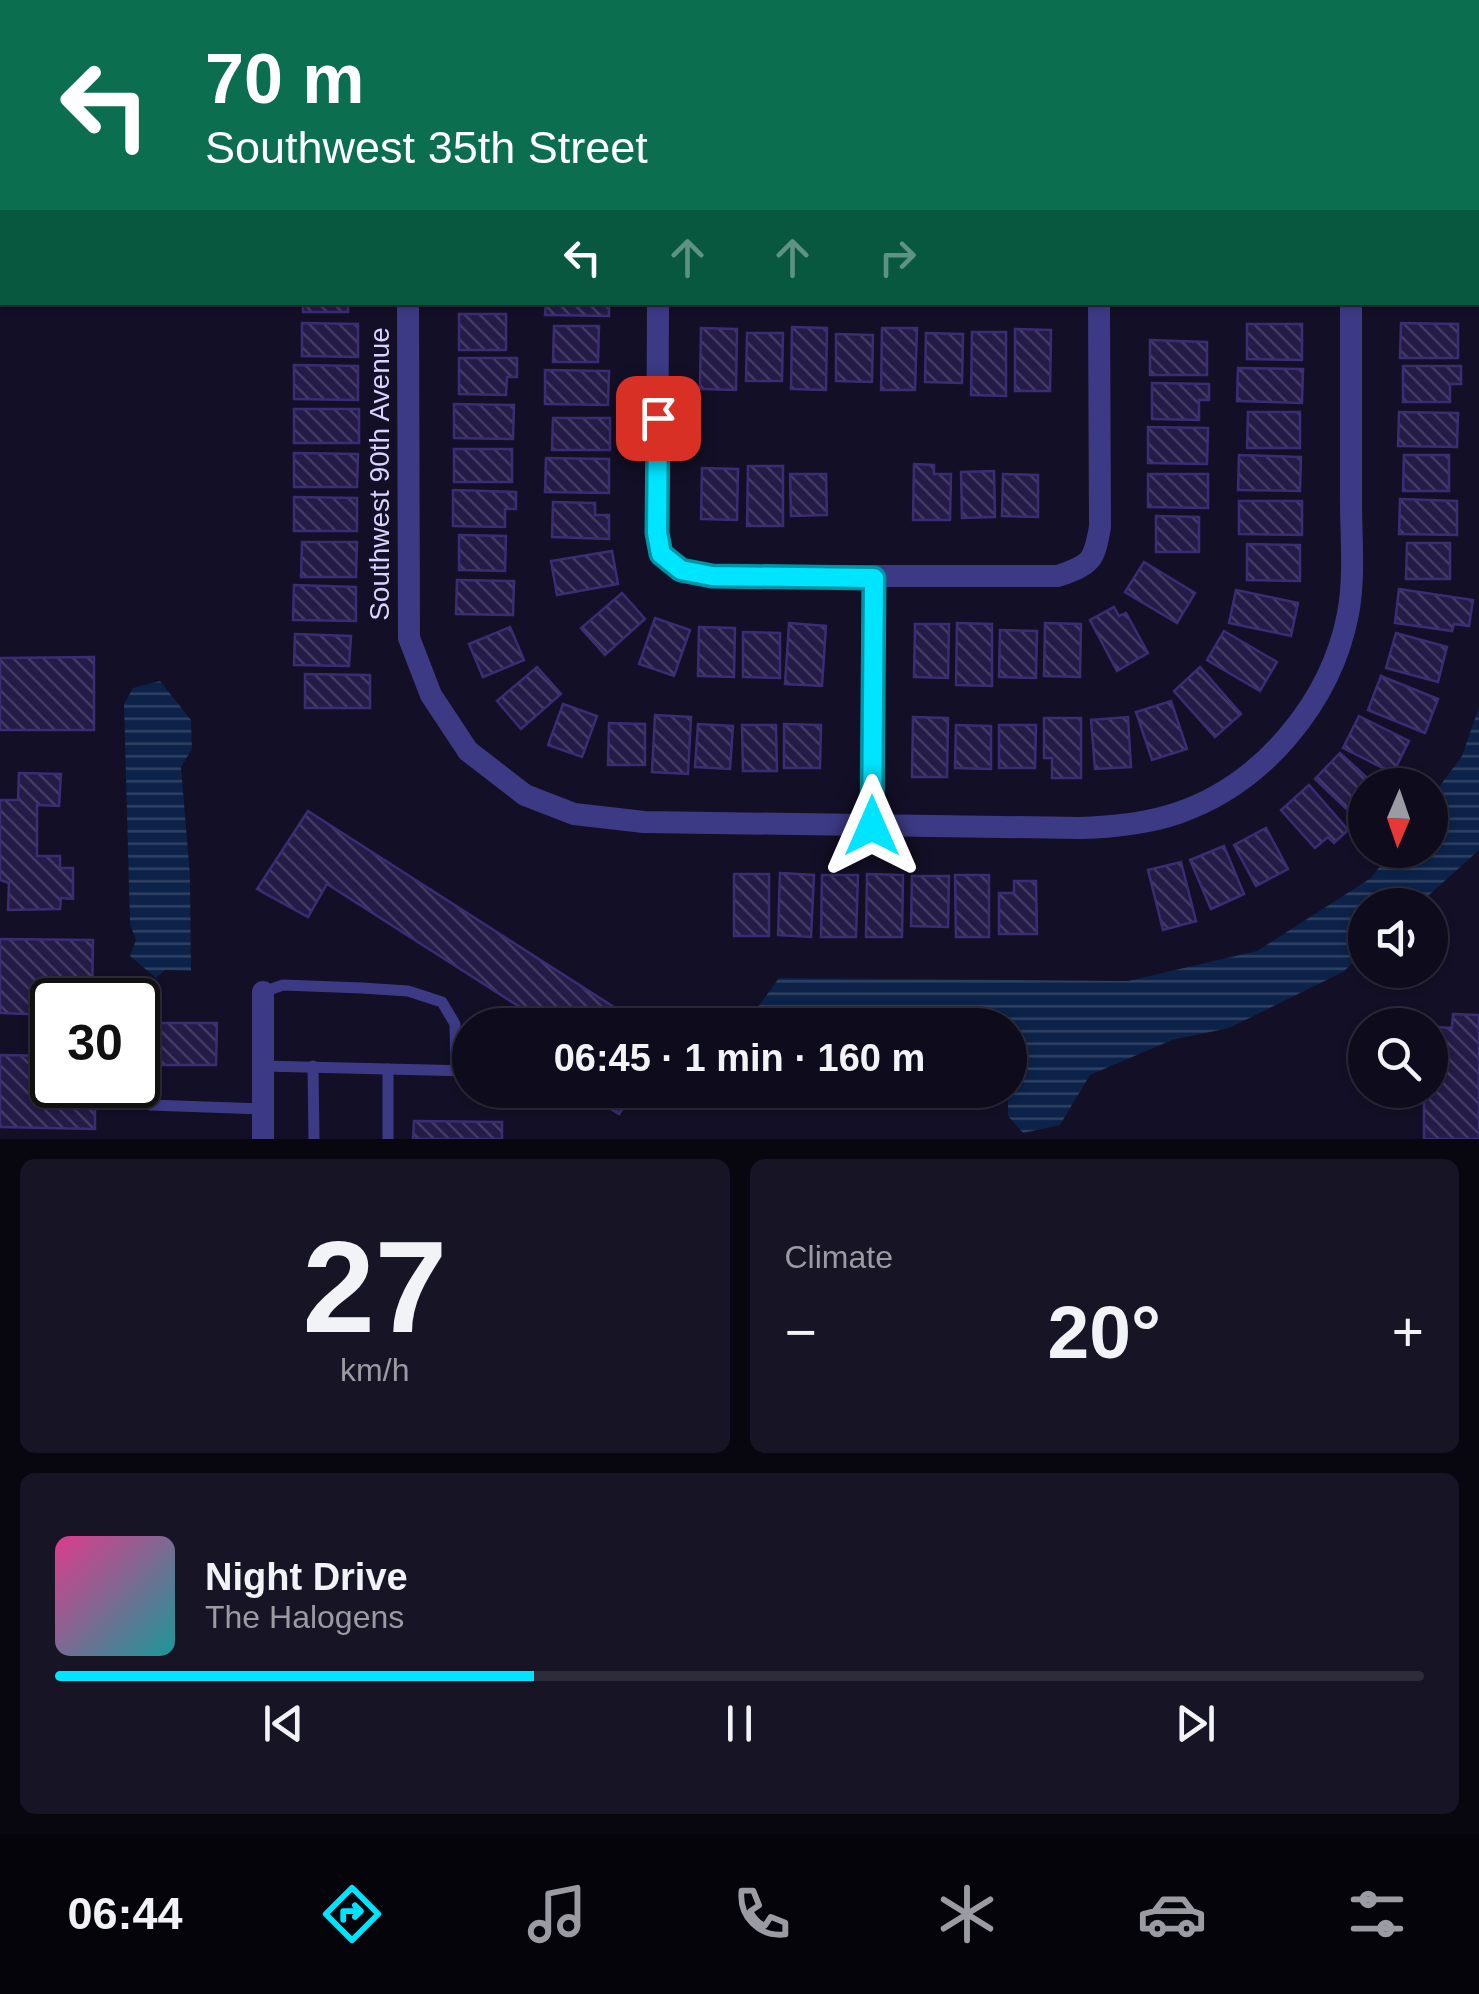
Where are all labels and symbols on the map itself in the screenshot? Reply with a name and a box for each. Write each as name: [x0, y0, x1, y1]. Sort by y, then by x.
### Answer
street label: Southwest 90th Avenue: [364, 327, 395, 621]
pin: [616, 376, 701, 461]
north arrow: [1348, 768, 1448, 868]
position arrow: [820, 774, 924, 878]
speed limit sign: 30: [30, 978, 160, 1108]

